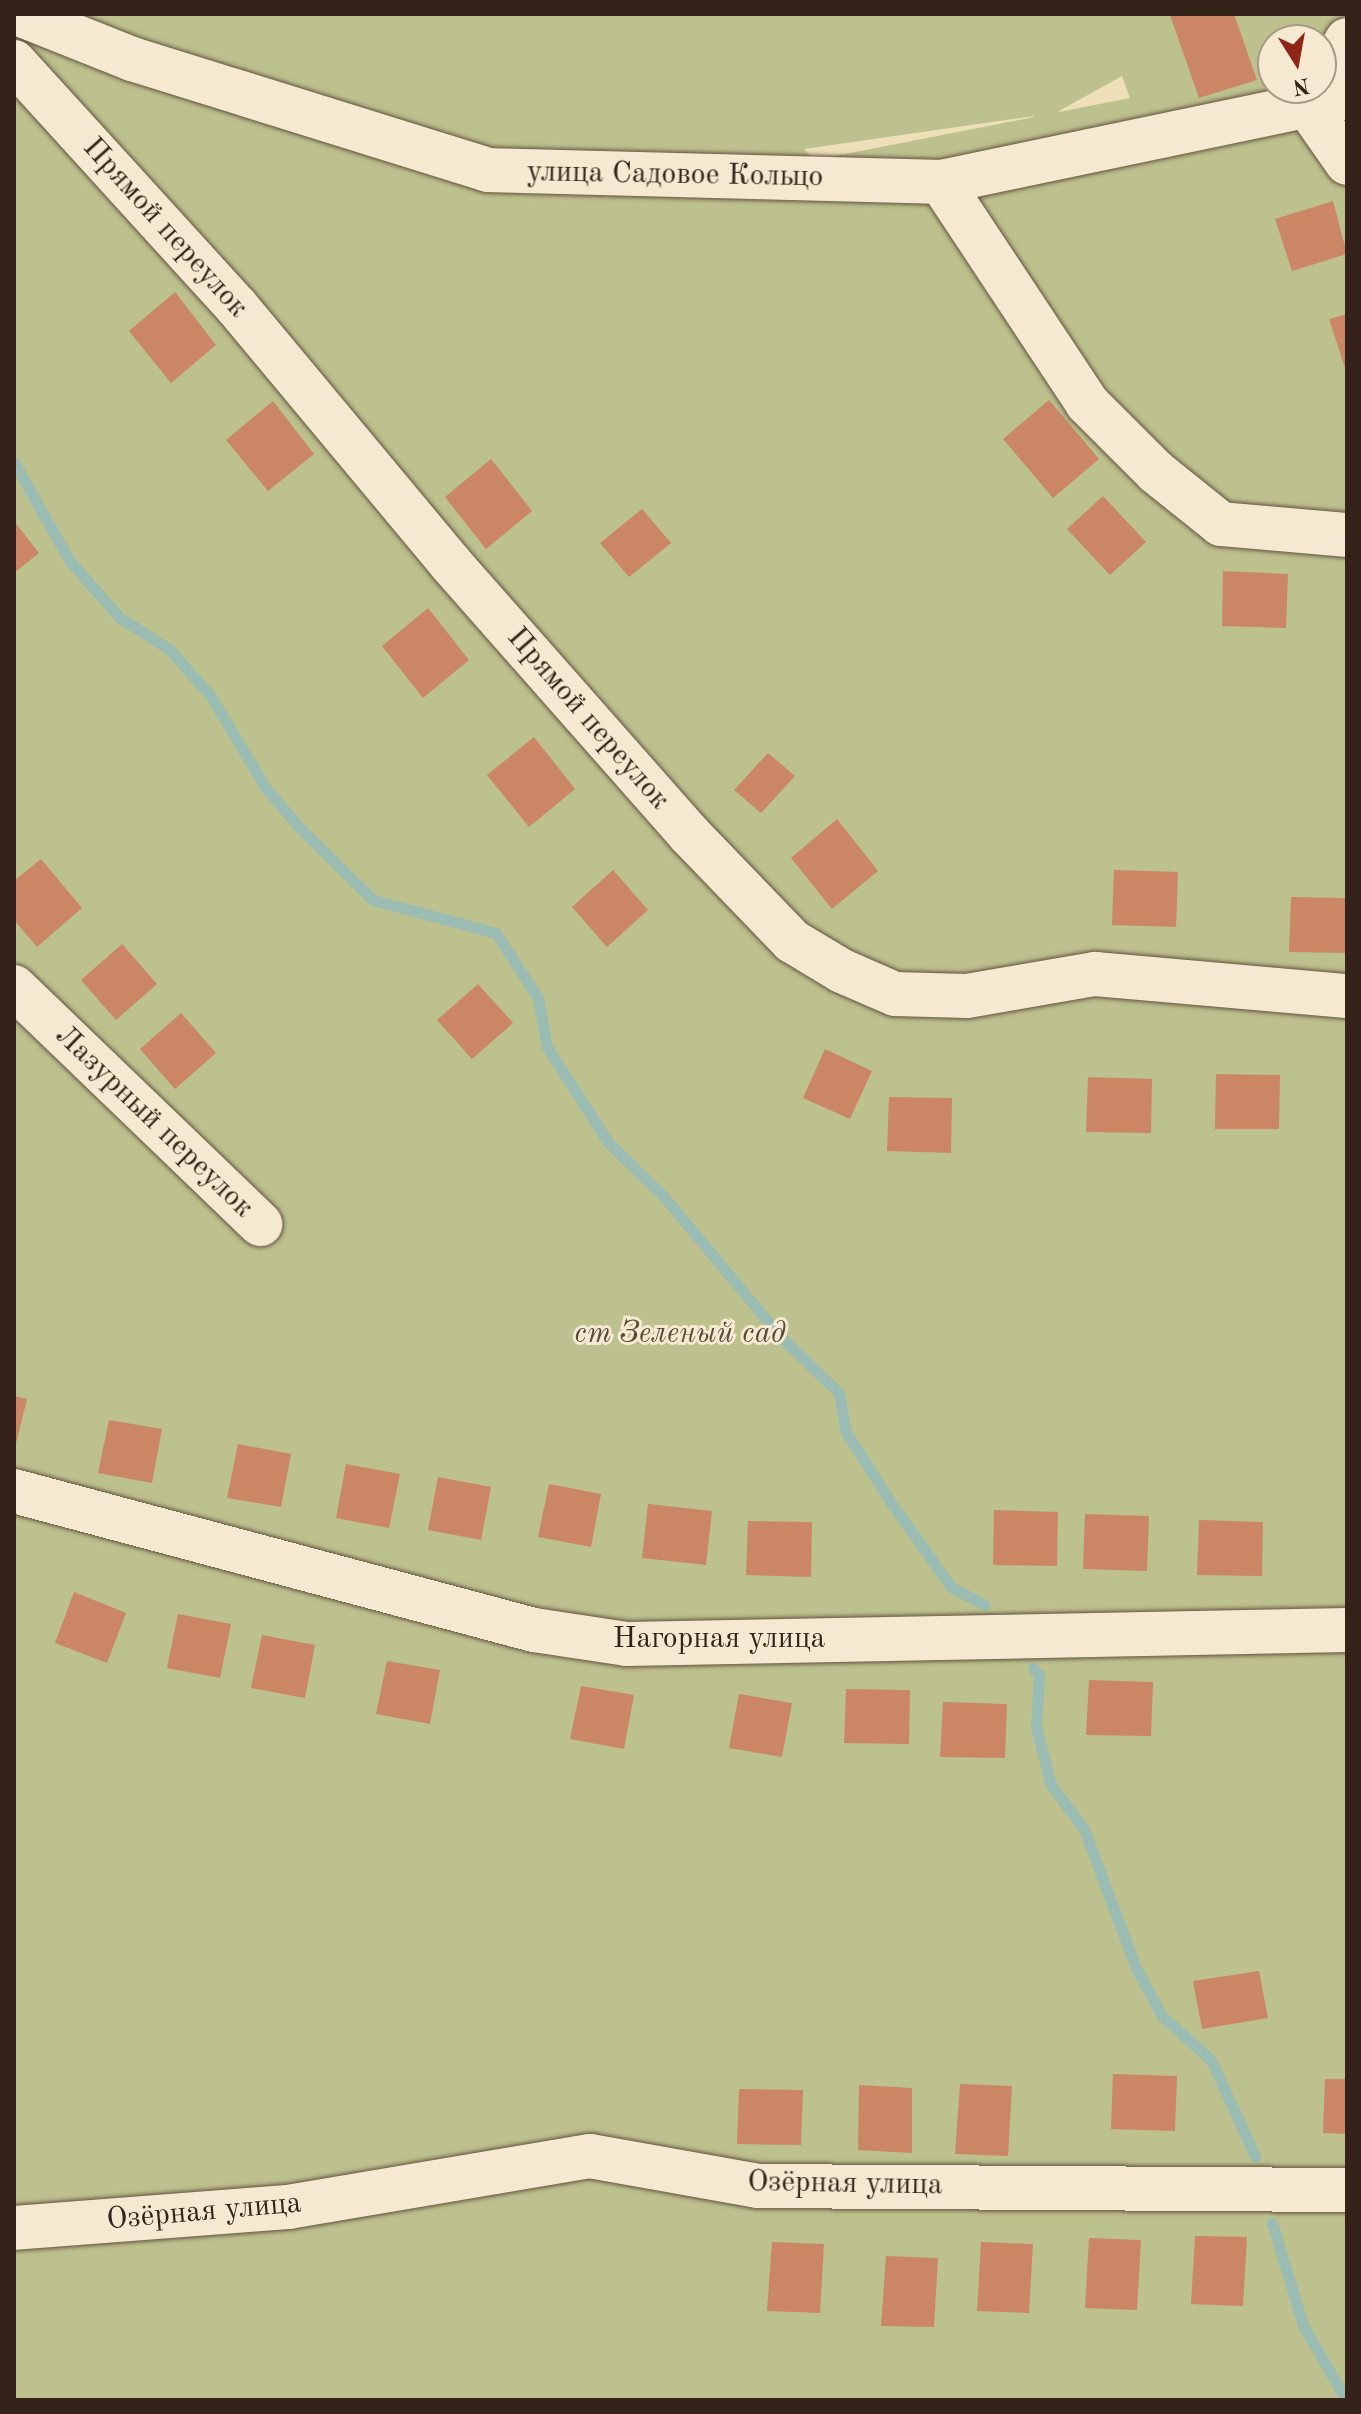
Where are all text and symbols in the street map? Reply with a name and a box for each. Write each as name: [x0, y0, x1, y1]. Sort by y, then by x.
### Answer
north arrow: [1257, 24, 1337, 104]
text: N: [1291, 73, 1312, 98]
street label: Прямой переулок: [75, 130, 255, 326]
street label: улица Садовое Кольцо: [526, 154, 824, 196]
street label: Прямой переулок: [499, 620, 677, 818]
street label: Лазурный переулок: [47, 1018, 261, 1226]
park label: ст Зеленый сад: [574, 1316, 786, 1352]
street label: Нагорная улица: [613, 1621, 825, 1657]
street label: Озёрная улица: [747, 2164, 943, 2204]
street label: Озёрная улица: [105, 2186, 303, 2238]

